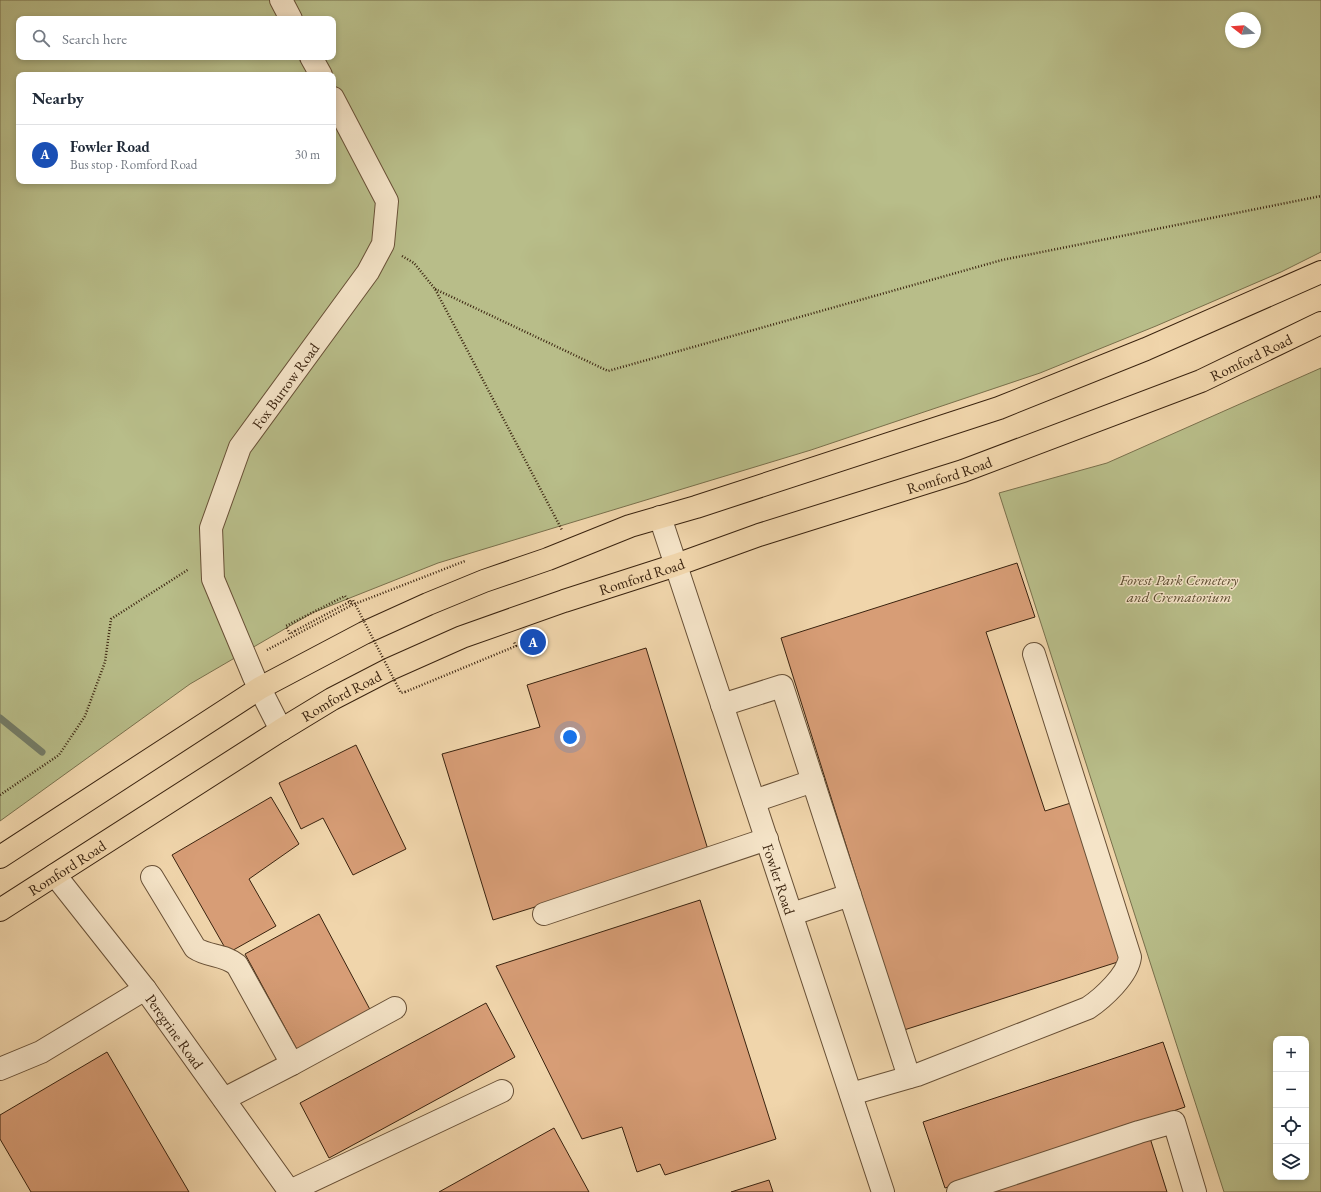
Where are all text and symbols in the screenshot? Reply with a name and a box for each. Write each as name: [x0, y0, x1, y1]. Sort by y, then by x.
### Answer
north arrow: [1225, 12, 1261, 48]
search box: [16, 16, 336, 60]
icon: search: [30, 27, 52, 49]
text: Search here: [62, 29, 127, 48]
text: Nearby: [32, 87, 84, 109]
text: Fowler Road: [70, 137, 150, 156]
text: A: [40, 146, 50, 163]
text: 30 m: [295, 146, 320, 163]
text: Bus stop · Romford Road: [70, 156, 197, 173]
street label: Romford Road: [1207, 329, 1295, 385]
street label: Fox Burrow Road: [247, 338, 323, 432]
street label: Romford Road: [904, 451, 995, 498]
street label: Romford Road: [596, 553, 687, 599]
park label: Forest Park Cemetery and Crematorium: [1119, 570, 1238, 606]
pin: A: [520, 627, 546, 657]
street label: Romford Road: [297, 666, 385, 725]
your location: [560, 727, 580, 747]
street label: Romford Road: [24, 835, 109, 899]
street label: Fowler Road: [759, 841, 800, 917]
street label: Peregrine Road: [142, 990, 209, 1073]
map controls: [1273, 1036, 1309, 1180]
button: +: [1273, 1036, 1309, 1072]
button: −: [1273, 1072, 1309, 1108]
button: locate: [1273, 1108, 1309, 1144]
button: layers: [1273, 1144, 1309, 1180]

